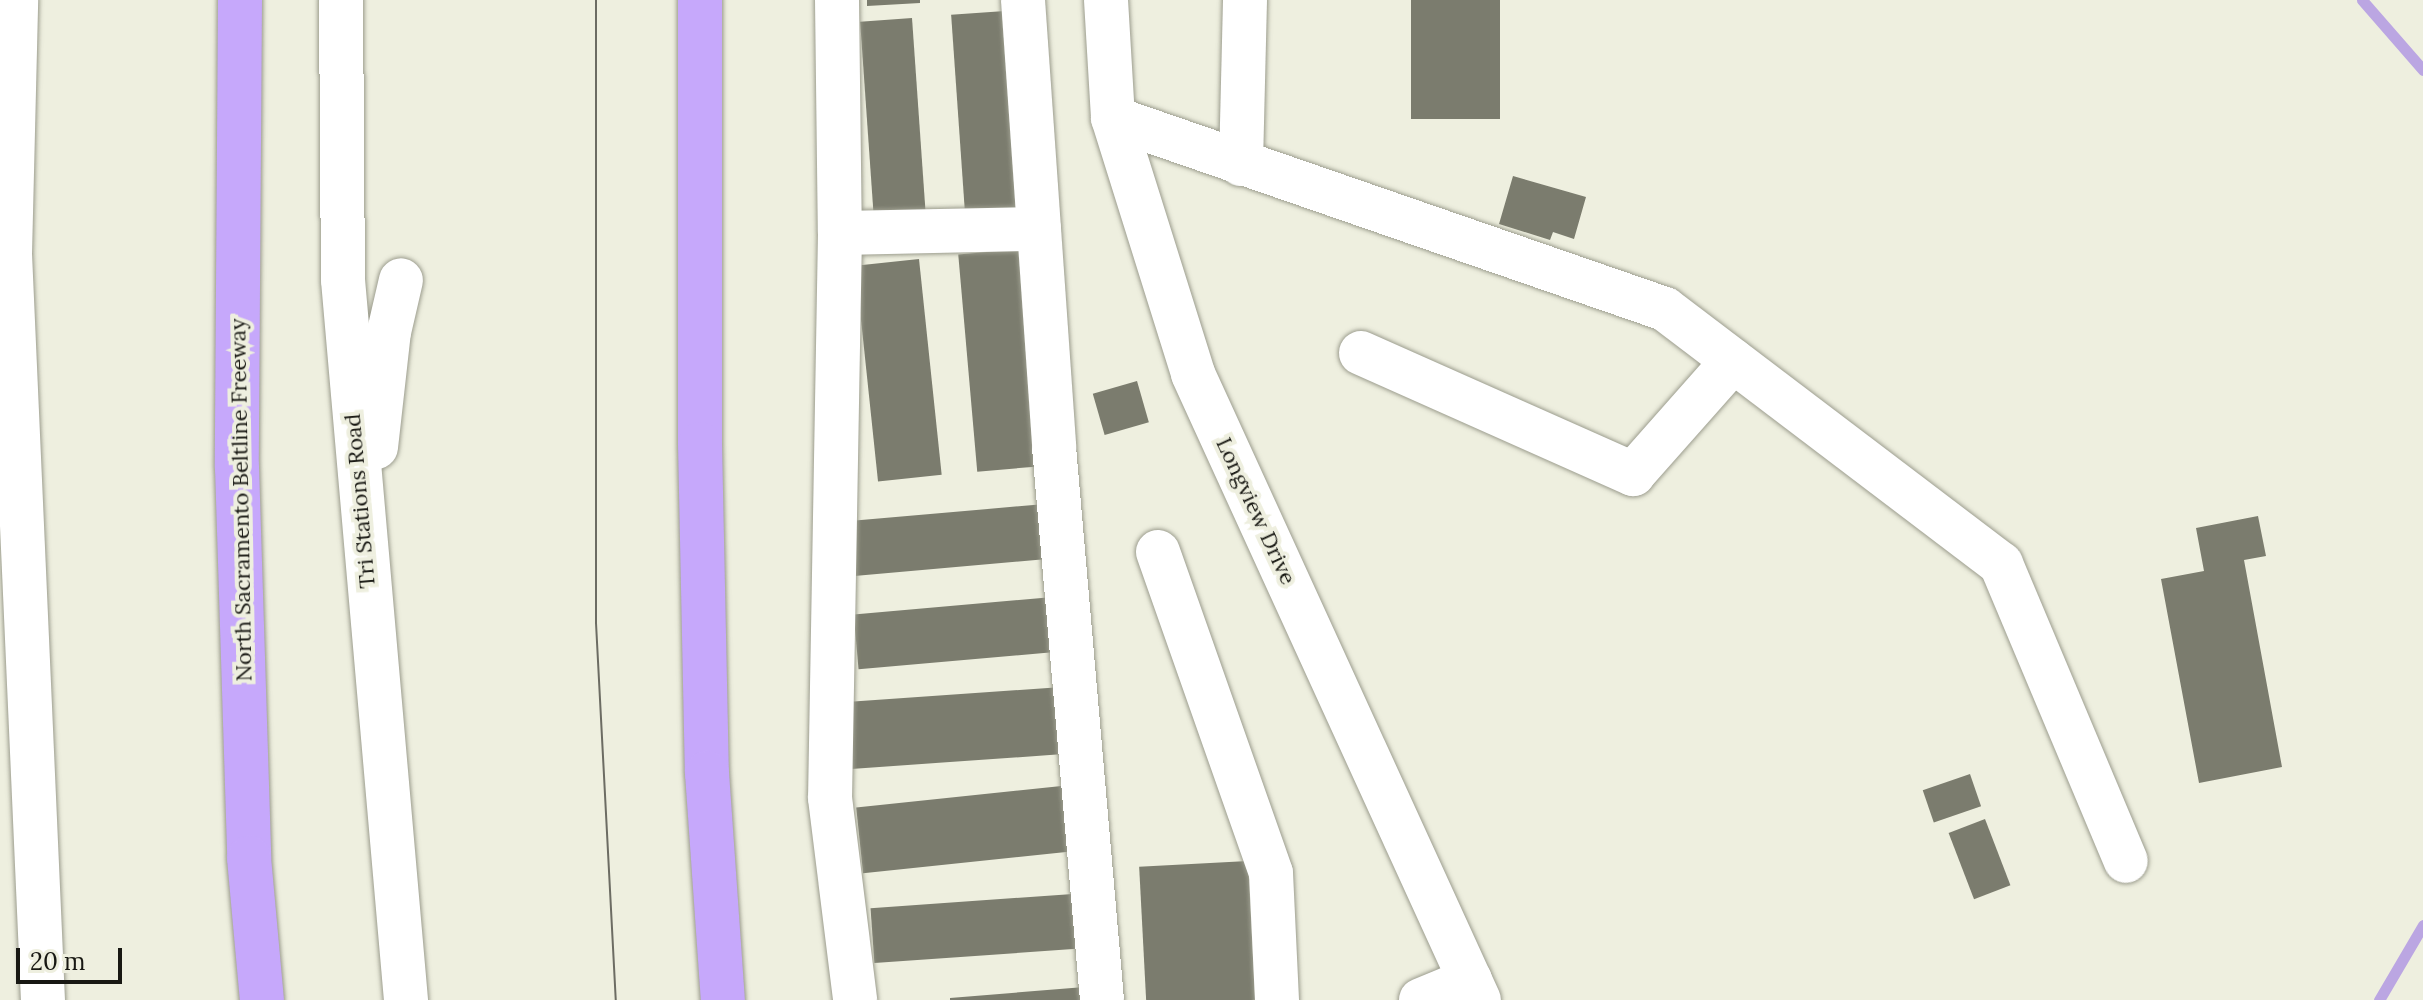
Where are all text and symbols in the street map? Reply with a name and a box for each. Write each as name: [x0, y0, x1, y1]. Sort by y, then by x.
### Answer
street label: North Sacramento Beltline Freeway: [225, 318, 257, 682]
street label: Tri Stations Road: [339, 413, 381, 589]
street label: Longview Drive: [1210, 433, 1302, 589]
scale bar: [20, 932, 126, 982]
text: 20 m: [30, 946, 86, 977]

